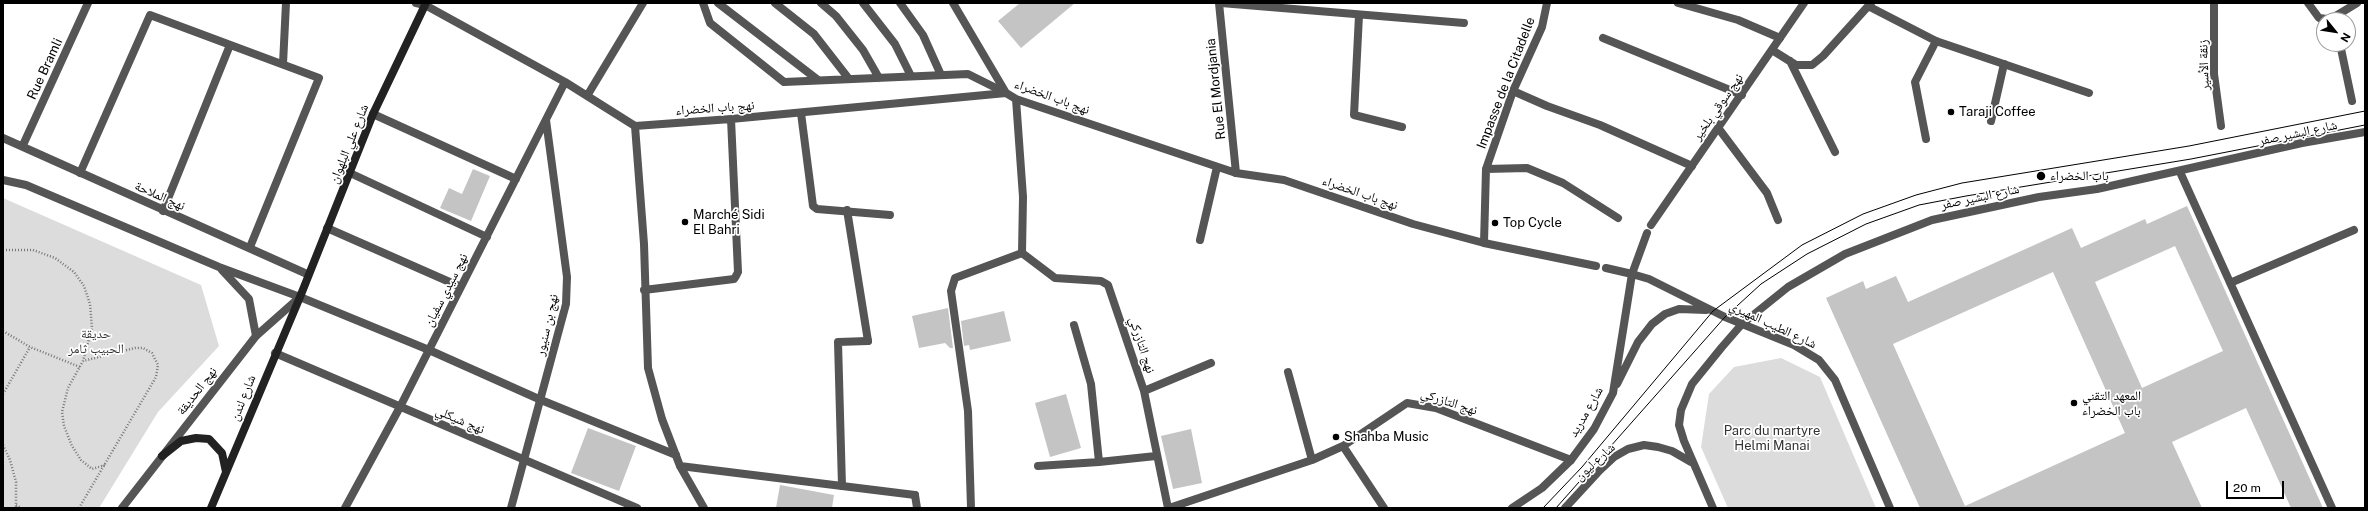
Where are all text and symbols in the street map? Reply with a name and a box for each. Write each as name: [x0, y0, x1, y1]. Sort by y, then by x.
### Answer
north arrow: [2316, 12, 2356, 52]
street label: Impasse de la Citadelle: [1474, 15, 1538, 151]
text: N: [2338, 31, 2353, 44]
street label: Rue Bramli: [24, 36, 66, 102]
street label: Rue El Mordjania: [1203, 38, 1229, 140]
street label: زنقة الأسير: [2195, 39, 2213, 91]
street label: نهج سوقي بلخير: [1689, 71, 1747, 143]
street label: نهج باب الخضراء: [1012, 76, 1092, 118]
street label: نهج باب الخضراء: [675, 97, 755, 119]
street label: شارع علي البلهوان: [326, 102, 372, 186]
place label: Taraji Coffee: [1959, 104, 2036, 120]
marker: Taraji Coffee: [1946, 107, 1956, 117]
street label: شارع البشير صفر: [2257, 117, 2339, 149]
place label: باب الخضراء: [2050, 168, 2109, 184]
marker: باب الخضراء: [2035, 170, 2047, 182]
street label: نهج باب الخضراء: [1320, 173, 1400, 213]
street label: نهج الملاحة: [132, 178, 188, 214]
street label: شارع البشير صفر: [1939, 181, 2021, 213]
place label: Marché Sidi El Bahri: [693, 207, 765, 238]
place label: Top Cycle: [1503, 215, 1562, 231]
marker: Marché Sidi El Bahri: [680, 217, 690, 227]
marker: Top Cycle: [1490, 218, 1500, 228]
street label: نهج سيدي سفيان: [421, 251, 471, 329]
street label: نهج بن سنيور: [532, 293, 562, 357]
street label: شارع الطيب المهيري: [1727, 298, 1819, 352]
street label: نهج التازركي: [1126, 315, 1158, 375]
park label: حديقة الحبيب ثامر: [68, 326, 124, 357]
street label: نهج الحديقة: [173, 364, 221, 418]
street label: شارع لندن: [227, 373, 259, 423]
street label: شارع مدريد: [1565, 384, 1607, 440]
street label: نهج التازركي: [1419, 386, 1479, 418]
place label: المعهد التقني باب الخضراء: [2082, 388, 2141, 419]
marker: المعهد التقني باب الخضراء: [2069, 398, 2079, 408]
street label: نهج شيكلي: [433, 403, 487, 437]
park label: Parc du martyre Helmi Manai: [1724, 423, 1820, 454]
place label: Shahba Music: [1344, 429, 1429, 445]
marker: Shahba Music: [1331, 432, 1341, 442]
street label: شارع ليون: [1572, 440, 1618, 484]
scale bar: [2228, 473, 2286, 499]
text: 20 m: [2233, 481, 2261, 495]

